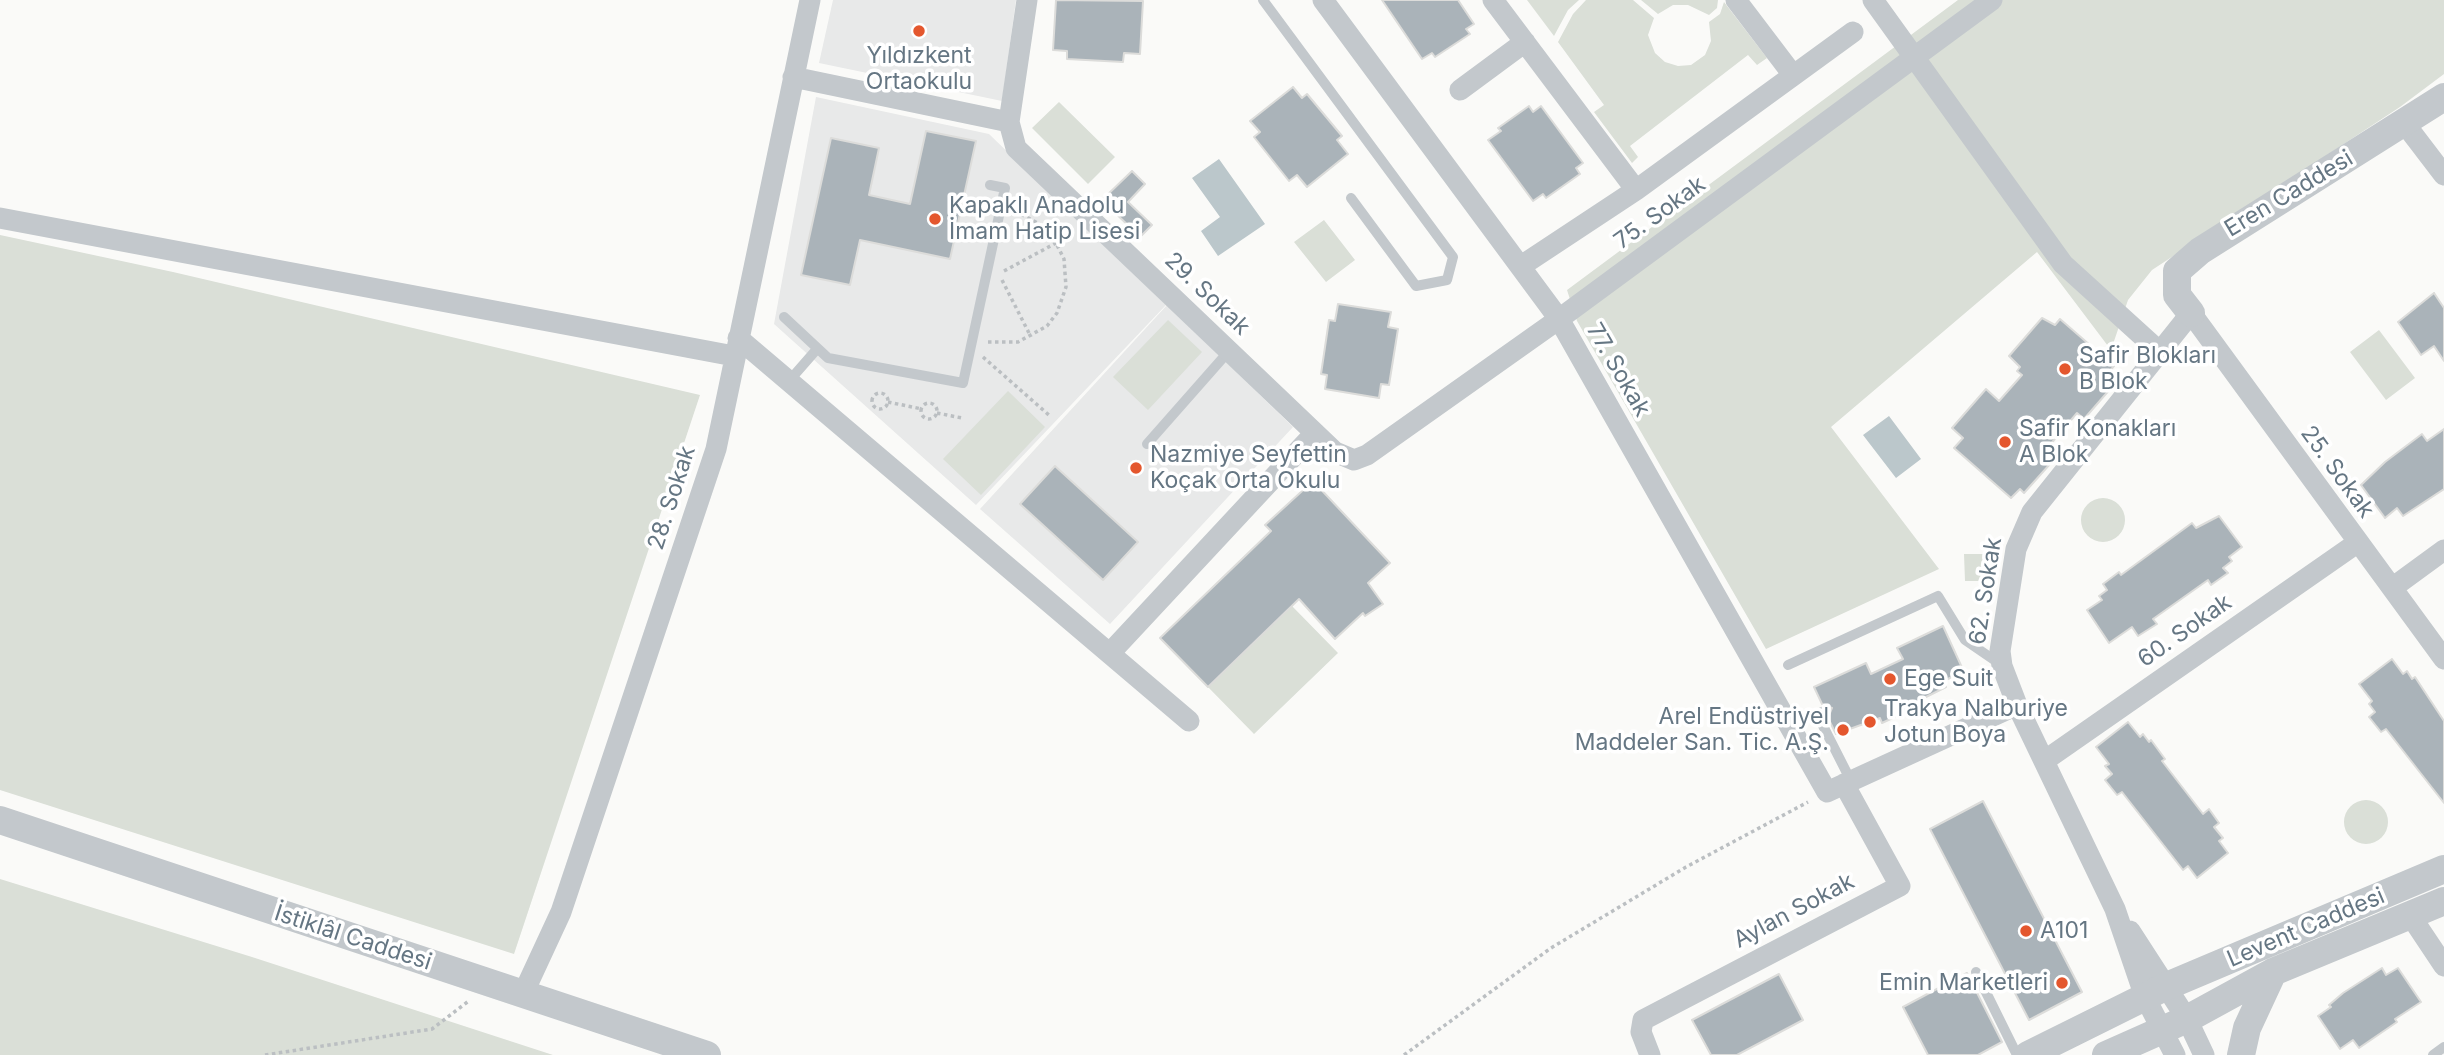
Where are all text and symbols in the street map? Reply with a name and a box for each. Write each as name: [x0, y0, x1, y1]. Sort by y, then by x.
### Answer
marker: Yıldızkent Ortaokulu: [911, 23, 927, 39]
place label: Yıldızkent Ortaokulu: [866, 42, 972, 96]
street label: Eren Caddesi: [2220, 145, 2358, 243]
street label: 75. Sokak: [1609, 171, 1711, 255]
place label: Kapaklı Anadolu İmam Hatip Lisesi: [949, 192, 1140, 246]
marker: Kapaklı Anadolu İmam Hatip Lisesi: [927, 211, 943, 227]
street label: 29. Sokak: [1159, 247, 1255, 341]
street label: 77. Sokak: [1580, 318, 1656, 422]
place label: Safir Blokları B Blok: [2079, 342, 2216, 396]
marker: Safir Blokları B Blok: [2057, 361, 2073, 377]
place label: Safir Konakları A Blok: [2019, 415, 2176, 469]
street label: 25. Sokak: [2294, 421, 2380, 523]
marker: Safir Konakları A Blok: [1997, 434, 2013, 450]
place label: Nazmiye Seyfettin Koçak Orta Okulu: [1150, 441, 1347, 495]
street label: 28. Sokak: [642, 443, 702, 553]
marker: Nazmiye Seyfettin Koçak Orta Okulu: [1128, 460, 1144, 476]
street label: 62. Sokak: [1964, 535, 2008, 647]
street label: 60. Sokak: [2133, 589, 2237, 673]
place label: Ege Suit: [1904, 665, 1993, 693]
marker: Ege Suit: [1882, 671, 1898, 687]
place label: Trakya Nalburiye Jotun Boya: [1884, 695, 2068, 749]
place label: Arel Endüstriyel Maddeler San. Tic. A.Ş.: [1575, 703, 1829, 757]
marker: Trakya Nalburiye Jotun Boya: [1862, 714, 1878, 730]
marker: Arel Endüstriyel Maddeler San. Tic. A.Ş.: [1835, 722, 1851, 738]
street label: Aylan Sokak: [1729, 868, 1859, 954]
street label: Levent Caddesi: [2223, 882, 2389, 974]
street label: İstiklâl Caddesi: [271, 900, 435, 976]
place label: A101: [2040, 917, 2088, 945]
marker: A101: [2018, 923, 2034, 939]
place label: Emin Marketleri: [1879, 969, 2048, 997]
marker: Emin Marketleri: [2054, 975, 2070, 991]

